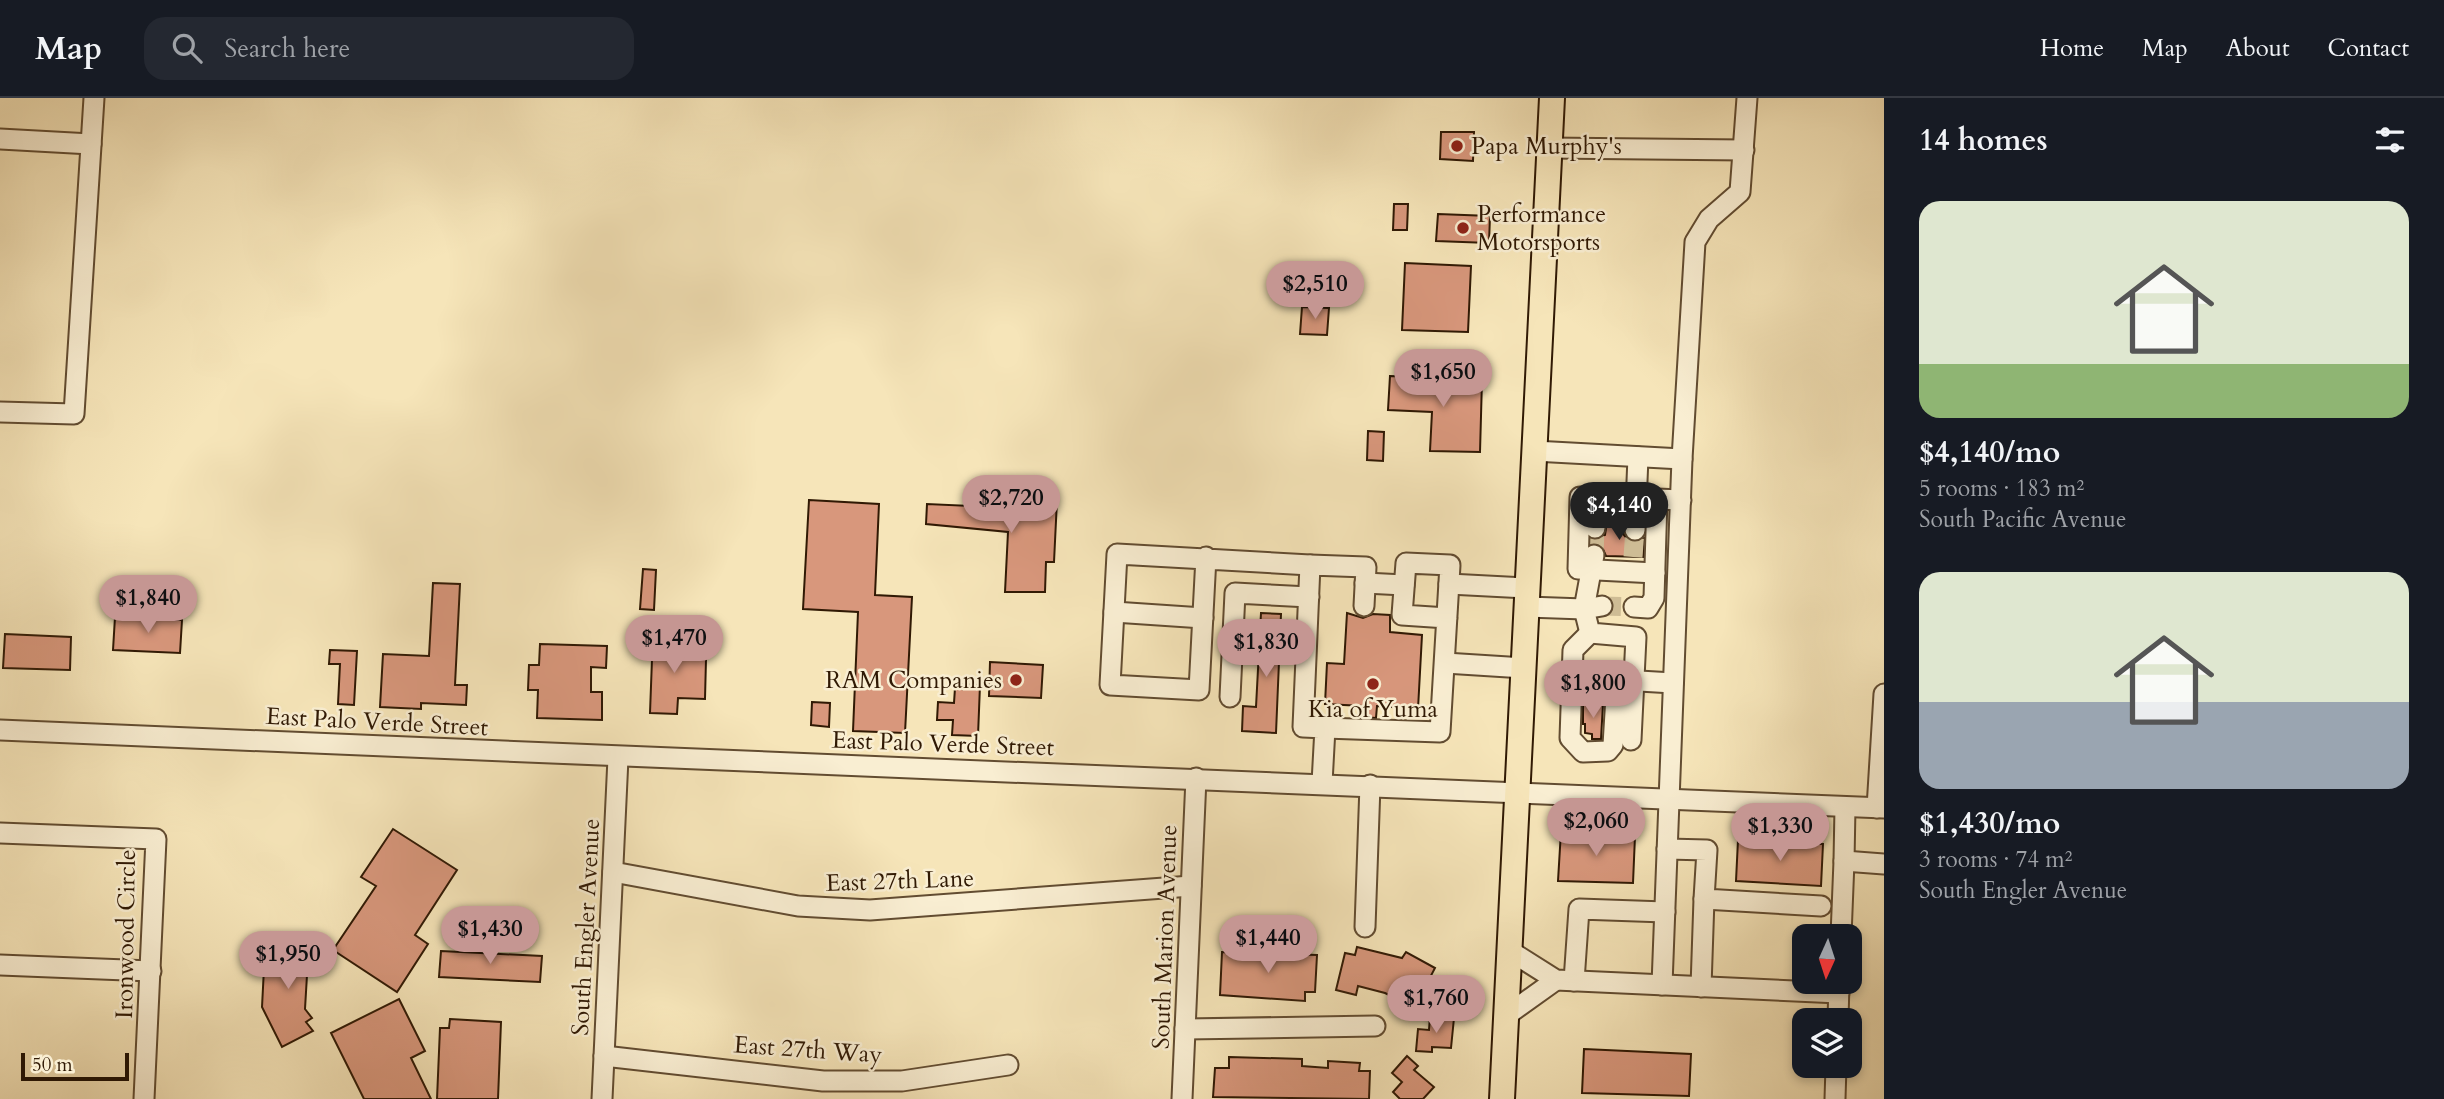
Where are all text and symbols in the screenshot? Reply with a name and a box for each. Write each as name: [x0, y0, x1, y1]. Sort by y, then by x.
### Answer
search box: [144, 17, 634, 80]
text: Map: [35, 26, 102, 71]
icon: search: [168, 29, 206, 67]
text: Search here: [224, 31, 350, 66]
text: Home: [2040, 32, 2104, 65]
text: Map: [2142, 32, 2188, 65]
text: About: [2226, 32, 2290, 65]
text: Contact: [2328, 32, 2409, 65]
text: 14 homes: [1919, 120, 2048, 161]
icon: filters: [2371, 121, 2409, 159]
place label: Papa Murphy's: [1471, 130, 1622, 163]
marker: Papa Murphy's: [1449, 138, 1465, 154]
place label: Performance Motorsports: [1477, 198, 1606, 259]
marker: Performance Motorsports: [1455, 220, 1471, 236]
icon: home: [2101, 246, 2227, 372]
pin: $2,510: [1258, 262, 1372, 321]
text: $2,510: [1282, 268, 1348, 299]
pin: $1,650: [1386, 350, 1500, 409]
text: $1,650: [1410, 356, 1476, 387]
text: $4,140/mo: [1919, 432, 2060, 473]
text: 5 rooms · 183 m²: [1919, 473, 2084, 504]
pin: $2,720: [954, 476, 1068, 535]
text: $2,720: [978, 482, 1044, 513]
pin: $4,140: [1562, 482, 1676, 542]
text: $4,140: [1586, 489, 1652, 520]
text: South Pacific Avenue: [1919, 504, 2126, 535]
pin: $1,840: [91, 575, 205, 635]
text: $1,840: [115, 582, 181, 613]
pin: $1,470: [617, 616, 731, 675]
icon: home: [2101, 617, 2227, 743]
pin: $1,830: [1209, 620, 1323, 679]
text: $1,470: [641, 622, 707, 653]
text: $1,830: [1233, 626, 1299, 657]
pin: $1,800: [1536, 660, 1650, 720]
place label: RAM Companies: [825, 664, 1002, 697]
text: $1,800: [1560, 667, 1626, 698]
marker: RAM Companies: [1008, 672, 1024, 688]
marker: Kia of Yuma: [1365, 676, 1381, 692]
place label: Kia of Yuma: [1308, 693, 1439, 726]
street label: East Palo Verde Street: [265, 700, 489, 744]
street label: East Palo Verde Street: [831, 724, 1055, 764]
pin: $2,060: [1539, 798, 1653, 858]
text: $1,430/mo: [1919, 803, 2060, 844]
pin: $1,330: [1723, 804, 1837, 863]
text: $2,060: [1563, 805, 1629, 836]
text: $1,330: [1747, 810, 1813, 841]
street label: South Engler Avenue: [564, 818, 608, 1036]
street label: South Marion Avenue: [1145, 824, 1185, 1050]
text: 3 rooms · 74 m²: [1919, 844, 2072, 875]
street label: Ironwood Circle: [108, 849, 144, 1019]
street label: East 27th Lane: [825, 862, 975, 900]
text: South Engler Avenue: [1919, 875, 2127, 906]
pin: $1,430: [433, 906, 547, 966]
text: $1,430: [457, 913, 523, 944]
pin: $1,440: [1211, 916, 1325, 975]
text: $1,440: [1235, 922, 1301, 953]
north arrow: [1792, 924, 1862, 994]
map controls: [1792, 924, 1862, 1078]
pin: $1,950: [231, 932, 345, 991]
text: $1,950: [255, 938, 321, 969]
pin: $1,760: [1379, 976, 1493, 1035]
text: $1,760: [1403, 982, 1469, 1013]
button: layers: [1792, 1008, 1862, 1078]
street label: East 27th Way: [733, 1028, 884, 1072]
scale bar: [21, 1050, 130, 1082]
text: 50 m: [32, 1052, 73, 1078]

